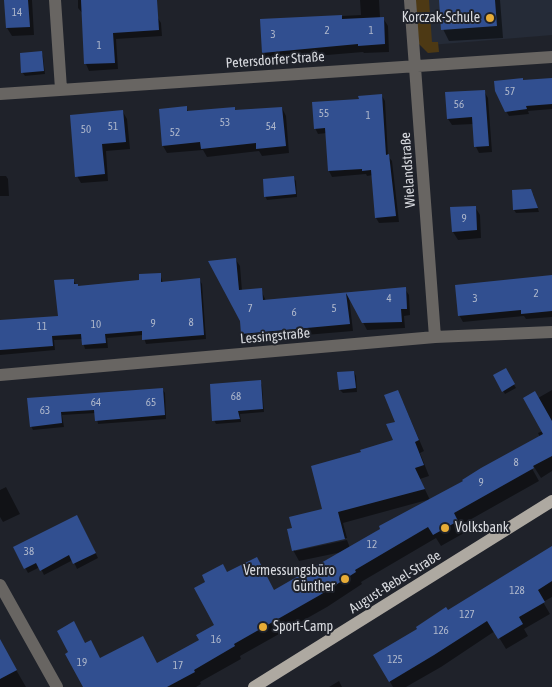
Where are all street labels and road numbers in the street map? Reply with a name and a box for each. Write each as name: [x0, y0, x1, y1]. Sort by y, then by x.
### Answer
street label: Petersdorfer Straße: [225, 48, 325, 72]
street label: Wielandstraße: [397, 132, 419, 208]
street label: Lessingstraße: [239, 325, 311, 347]
street label: August-Bebel-Straße: [346, 547, 444, 617]

